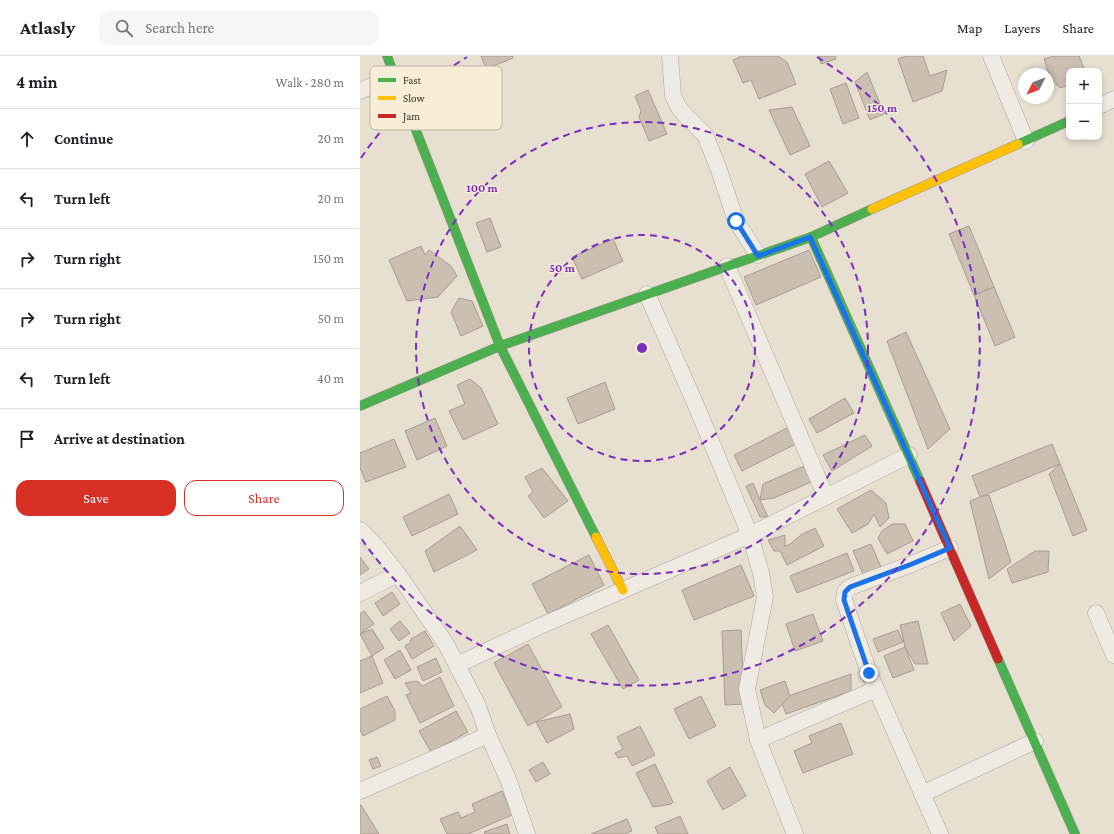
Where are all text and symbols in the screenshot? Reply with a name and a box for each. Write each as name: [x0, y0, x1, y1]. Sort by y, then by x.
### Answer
search box: [99, 10, 379, 46]
text: Atlasly: [20, 17, 75, 38]
icon: search: [113, 17, 135, 39]
text: Search here: [145, 20, 214, 36]
text: Map: [957, 20, 982, 36]
text: Layers: [1004, 20, 1041, 36]
text: Share: [1063, 20, 1094, 36]
legend: [370, 66, 502, 130]
north arrow: [1018, 68, 1054, 104]
map controls: [1066, 68, 1102, 140]
button: +: [1066, 68, 1102, 104]
text: 4 min: [16, 73, 58, 92]
text: Fast: [403, 74, 422, 86]
text: Walk · 280 m: [276, 75, 344, 90]
text: Slow: [403, 92, 425, 104]
text: 150 m: [867, 101, 898, 115]
button: −: [1066, 104, 1102, 140]
text: Jam: [402, 110, 420, 123]
icon: ahead: [16, 128, 38, 150]
text: Continue: [54, 131, 113, 147]
text: 20 m: [318, 131, 344, 146]
text: 100 m: [466, 181, 499, 195]
icon: left: [16, 188, 38, 210]
text: Turn left: [54, 191, 110, 207]
text: 20 m: [318, 191, 344, 206]
route start: [727, 212, 745, 230]
icon: right: [16, 248, 38, 270]
text: Turn right: [54, 251, 121, 267]
text: 150 m: [313, 251, 344, 266]
text: 50 m: [549, 261, 576, 275]
icon: right: [16, 308, 38, 330]
text: Turn right: [54, 311, 121, 327]
text: 50 m: [318, 311, 344, 326]
centre of rings: [635, 341, 649, 355]
icon: left: [16, 368, 38, 390]
text: Turn left: [54, 371, 110, 387]
text: 40 m: [317, 371, 344, 386]
icon: arrive: [16, 428, 38, 450]
text: Arrive at destination: [54, 431, 185, 447]
button: Save: [16, 480, 176, 516]
button: Share: [184, 480, 344, 516]
route end: [860, 664, 878, 682]

